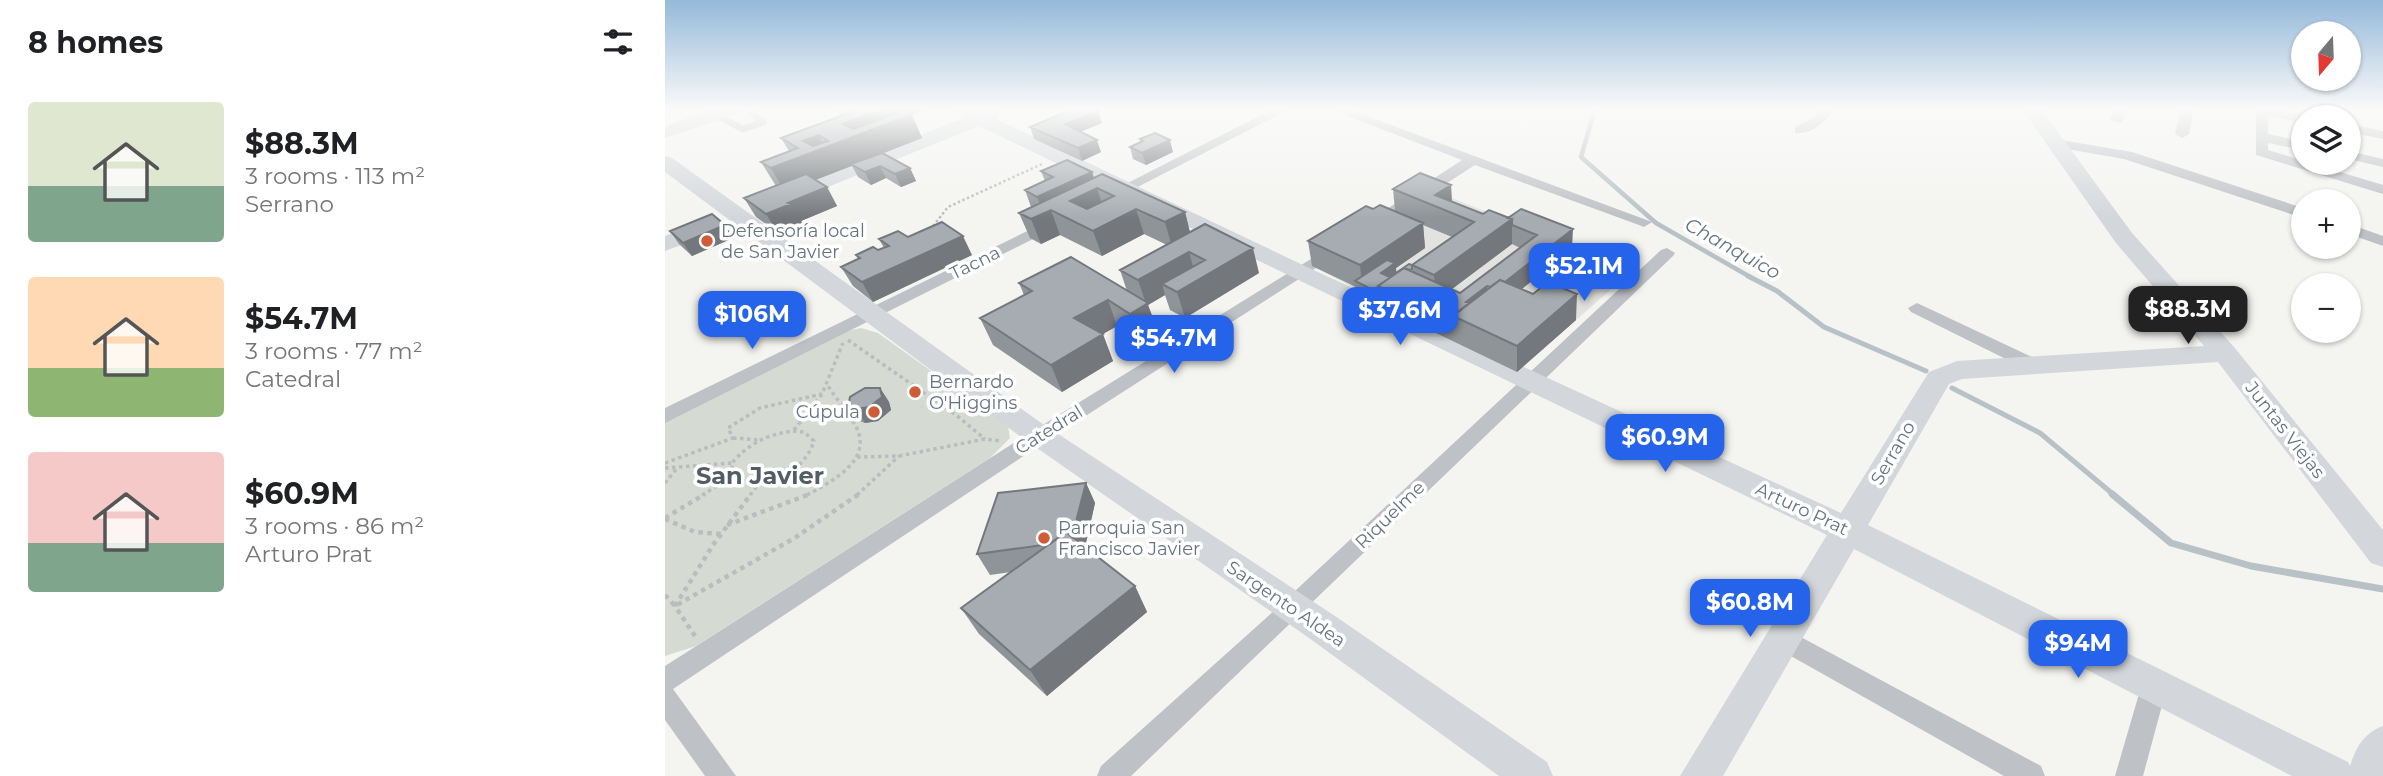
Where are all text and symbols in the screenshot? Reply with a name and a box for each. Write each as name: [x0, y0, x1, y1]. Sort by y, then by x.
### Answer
north arrow: [2291, 21, 2361, 91]
map controls: [2291, 21, 2361, 343]
icon: filters: [599, 23, 637, 61]
text: 8 homes: [28, 24, 163, 61]
button: layers: [2291, 105, 2361, 175]
text: $88.3M: [245, 125, 359, 162]
icon: home: [84, 130, 168, 214]
text: 3 rooms · 113 m²: [245, 162, 425, 190]
button: +: [2291, 189, 2361, 259]
text: Serrano: [245, 190, 334, 218]
water label: Chanquico: [1681, 213, 1785, 284]
place label: Defensoría local de San Javier: [721, 220, 865, 263]
marker: Defensoría local de San Javier: [699, 233, 715, 249]
street label: Tacna: [946, 241, 1004, 285]
pin: $52.1M: [1527, 244, 1641, 303]
text: $52.1M: [1545, 252, 1623, 280]
button: −: [2291, 273, 2361, 343]
pin: $88.3M: [2131, 286, 2245, 346]
pin: $37.6M: [1343, 288, 1457, 347]
pin: $106M: [703, 292, 801, 351]
text: $88.3M: [2144, 295, 2232, 323]
text: $37.6M: [1358, 296, 1442, 324]
text: $54.7M: [245, 300, 358, 337]
text: $106M: [714, 300, 790, 328]
icon: home: [84, 305, 168, 389]
pin: $54.7M: [1117, 316, 1231, 375]
text: $54.7M: [1131, 324, 1217, 352]
text: 3 rooms · 77 m²: [245, 337, 423, 365]
text: Catedral: [245, 365, 341, 393]
place label: Bernardo O'Higgins: [929, 371, 1018, 414]
street label: Juntas Viejas: [2240, 377, 2330, 483]
marker: Bernardo O'Higgins: [907, 384, 923, 400]
place label: Cúpula: [796, 401, 860, 423]
street label: Catedral: [1011, 401, 1087, 459]
marker: Cúpula: [866, 404, 882, 420]
pin: $60.9M: [1608, 414, 1722, 474]
street label: Serrano: [1866, 417, 1920, 489]
text: $60.9M: [1621, 423, 1709, 451]
district label: San Javier: [696, 461, 824, 490]
text: $60.9M: [245, 475, 359, 512]
street label: Riquelme: [1351, 476, 1429, 553]
street label: Arturo Prat: [1752, 478, 1852, 540]
icon: home: [84, 480, 168, 564]
text: 3 rooms · 86 m²: [245, 512, 424, 540]
place label: Parroquia San Francisco Javier: [1058, 517, 1200, 560]
marker: Parroquia San Francisco Javier: [1036, 530, 1052, 546]
text: Arturo Prat: [245, 540, 372, 568]
street label: Sargento Aldea: [1223, 556, 1349, 652]
pin: $60.8M: [1693, 580, 1807, 639]
text: $60.8M: [1706, 588, 1794, 616]
pin: $94M: [2037, 620, 2119, 680]
text: $94M: [2045, 629, 2111, 657]

